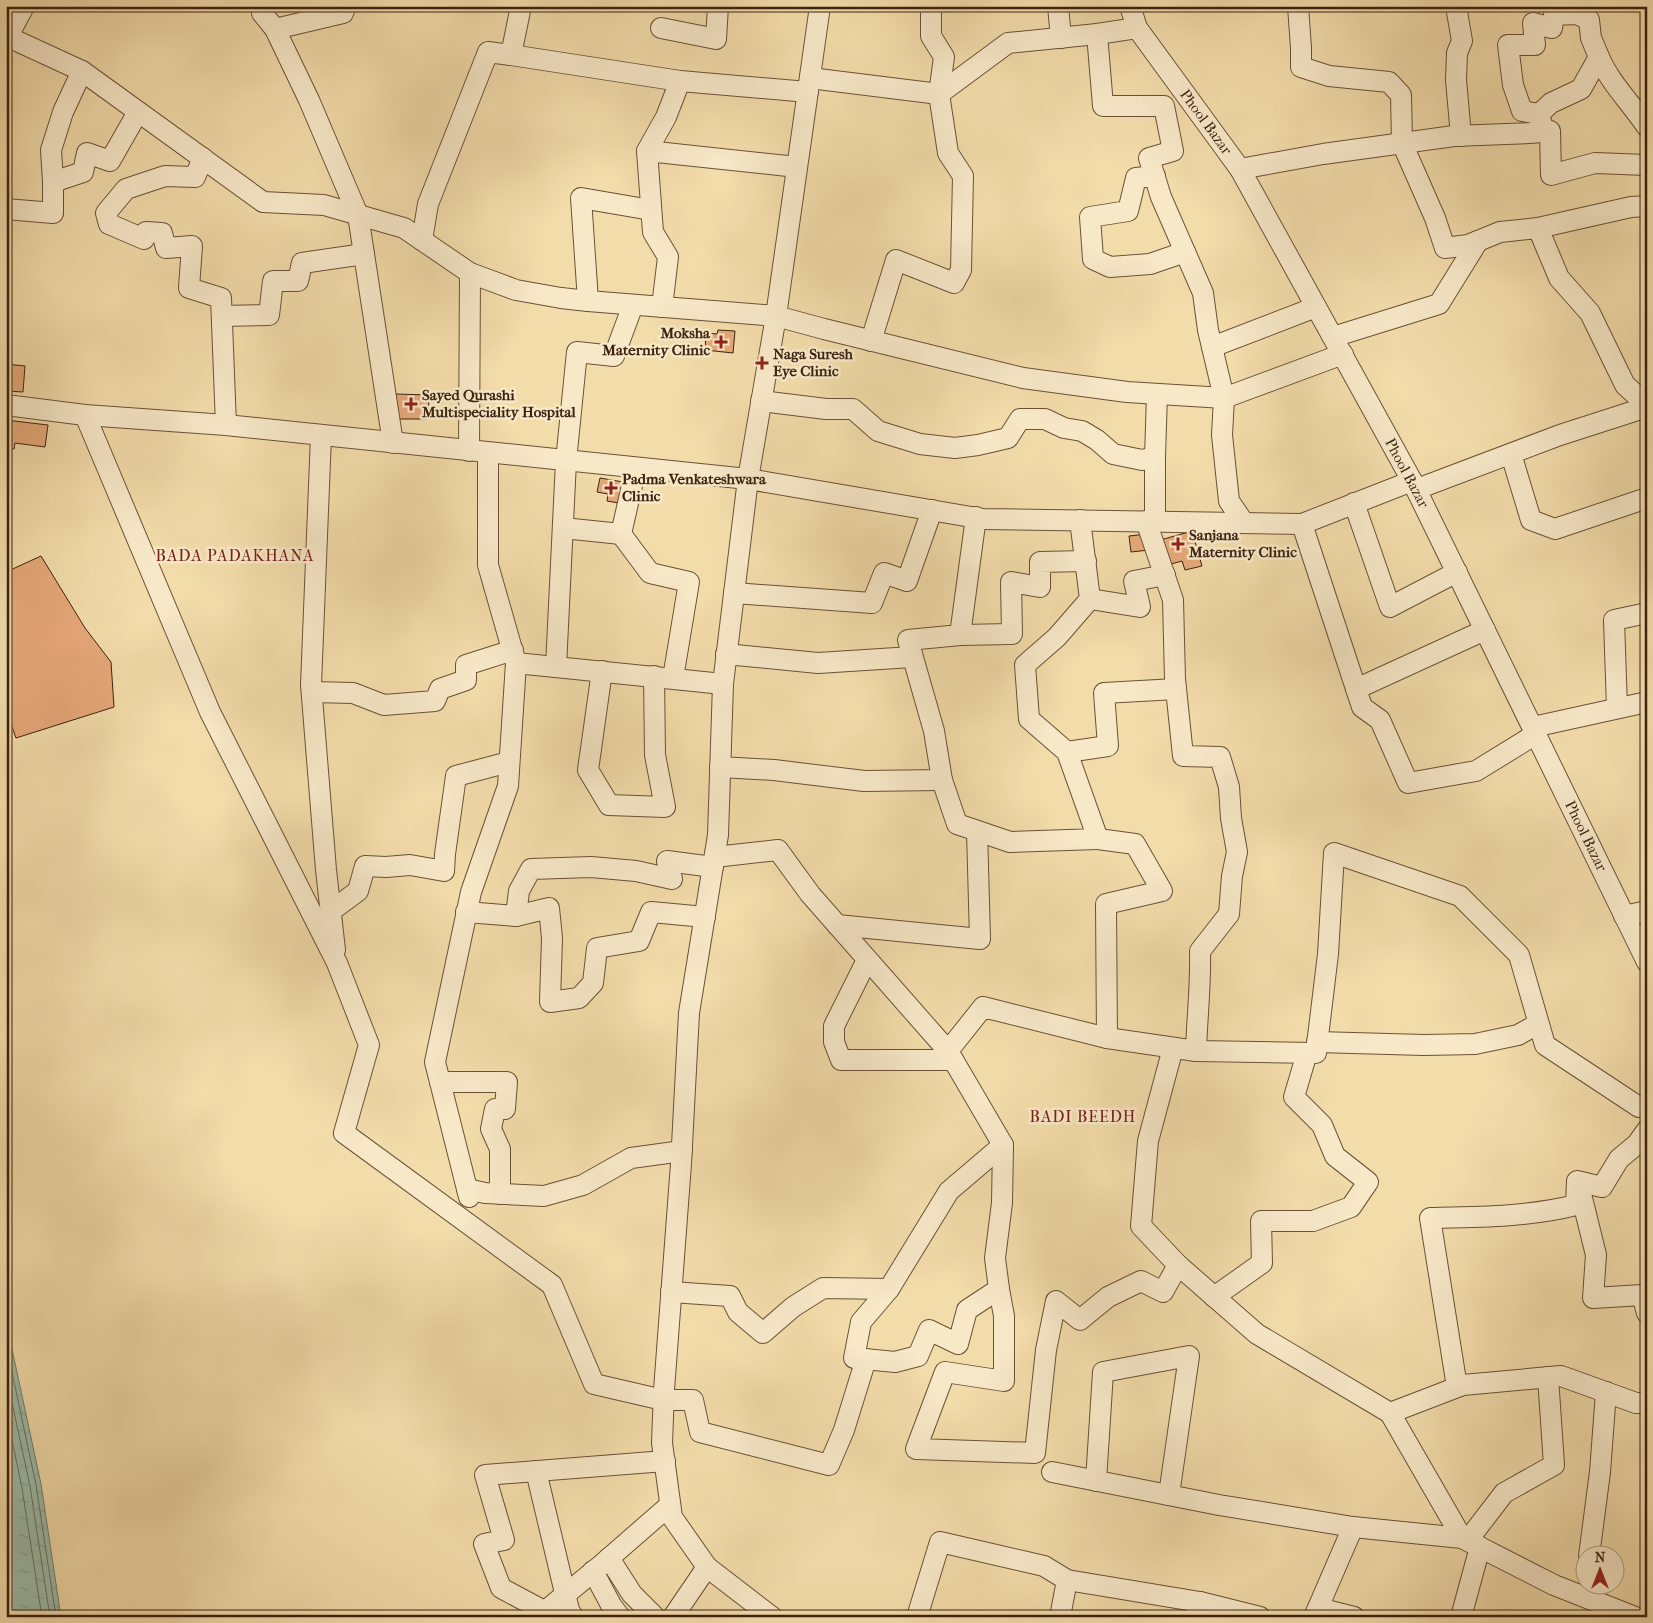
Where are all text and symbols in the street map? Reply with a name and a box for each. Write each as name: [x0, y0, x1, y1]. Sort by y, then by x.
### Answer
street label: Phool Bazar: [1176, 86, 1236, 159]
place label: Moksha Maternity Clinic: [601, 324, 711, 359]
marker: Moksha Maternity Clinic: [714, 335, 728, 349]
place label: Naga Suresh Eye Clinic: [773, 345, 854, 380]
marker: Naga Suresh Eye Clinic: [755, 356, 769, 370]
place label: Sayed Qurashi Multispeciality Hospital: [421, 386, 577, 421]
marker: Sayed Qurashi Multispeciality Hospital: [404, 397, 418, 411]
street label: Phool Bazar: [1381, 435, 1433, 512]
place label: Padma Venkateshwara Clinic: [622, 470, 767, 505]
marker: Padma Venkateshwara Clinic: [604, 481, 618, 495]
place label: Sanjana Maternity Clinic: [1188, 526, 1297, 561]
marker: Sanjana Maternity Clinic: [1171, 537, 1185, 551]
district label: BADA PADAKHANA: [156, 546, 314, 565]
street label: Phool Bazar: [1561, 798, 1611, 875]
district label: BADI BEEDH: [1030, 1107, 1136, 1126]
north arrow: [1576, 1546, 1626, 1596]
text: N: [1595, 1549, 1606, 1566]

